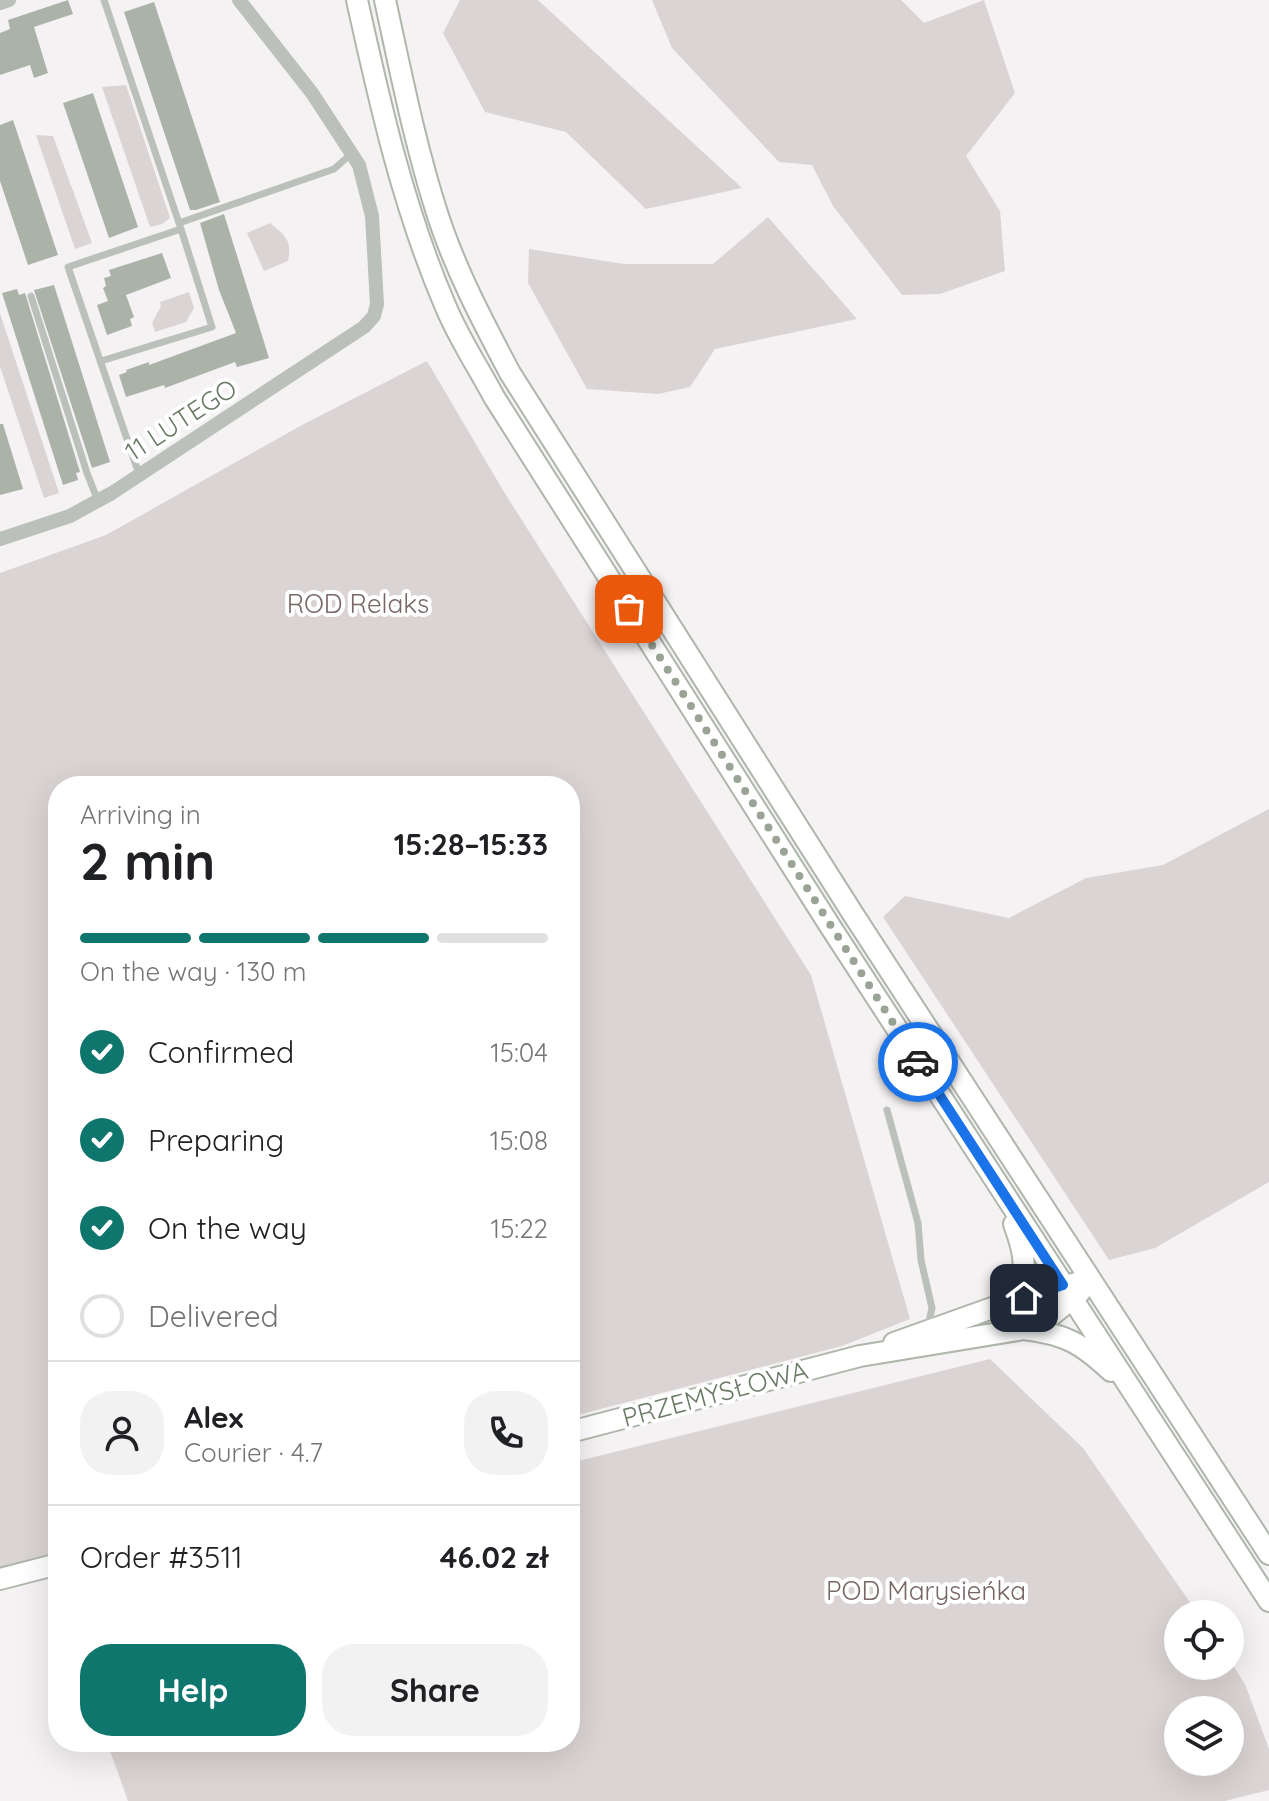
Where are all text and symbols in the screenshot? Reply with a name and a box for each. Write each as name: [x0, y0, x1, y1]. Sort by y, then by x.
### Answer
street label: 11 LUTEGO: [119, 371, 243, 468]
pin: [595, 575, 663, 643]
park label: ROD Relaks: [287, 587, 429, 620]
icon: bag: [607, 587, 651, 631]
text: Arriving in: [80, 798, 201, 831]
text: 15:28–15:33: [394, 825, 548, 863]
text: 2 min: [80, 828, 215, 893]
text: On the way · 130 m: [80, 955, 306, 988]
courier: [878, 1022, 958, 1102]
icon: check: [80, 1030, 124, 1074]
text: Confirmed: [148, 1033, 294, 1071]
text: 15:04: [490, 1036, 548, 1069]
icon: car: [896, 1040, 940, 1084]
icon: check: [80, 1118, 124, 1162]
text: Preparing: [148, 1121, 284, 1159]
text: 15:08: [490, 1124, 548, 1157]
icon: check: [80, 1206, 124, 1250]
text: On the way: [148, 1209, 307, 1247]
text: 15:22: [491, 1212, 548, 1245]
pin: [990, 1264, 1058, 1332]
icon: home: [1002, 1276, 1046, 1320]
text: Delivered: [148, 1297, 279, 1335]
street label: PRZEMYSŁOWA: [619, 1353, 811, 1434]
button: person: [80, 1391, 164, 1475]
button: phone: [464, 1391, 548, 1475]
text: Alex: [184, 1398, 243, 1436]
text: Courier · 4.7: [184, 1436, 323, 1469]
text: Order #3511: [80, 1538, 243, 1576]
text: 46.02 zł: [440, 1538, 548, 1576]
park label: POD Marysieńka: [826, 1574, 1026, 1607]
map controls: [1164, 1600, 1244, 1776]
button: locate: [1164, 1600, 1244, 1680]
button: Help: [80, 1644, 306, 1736]
button: Share: [322, 1644, 548, 1736]
button: layers: [1164, 1696, 1244, 1776]

